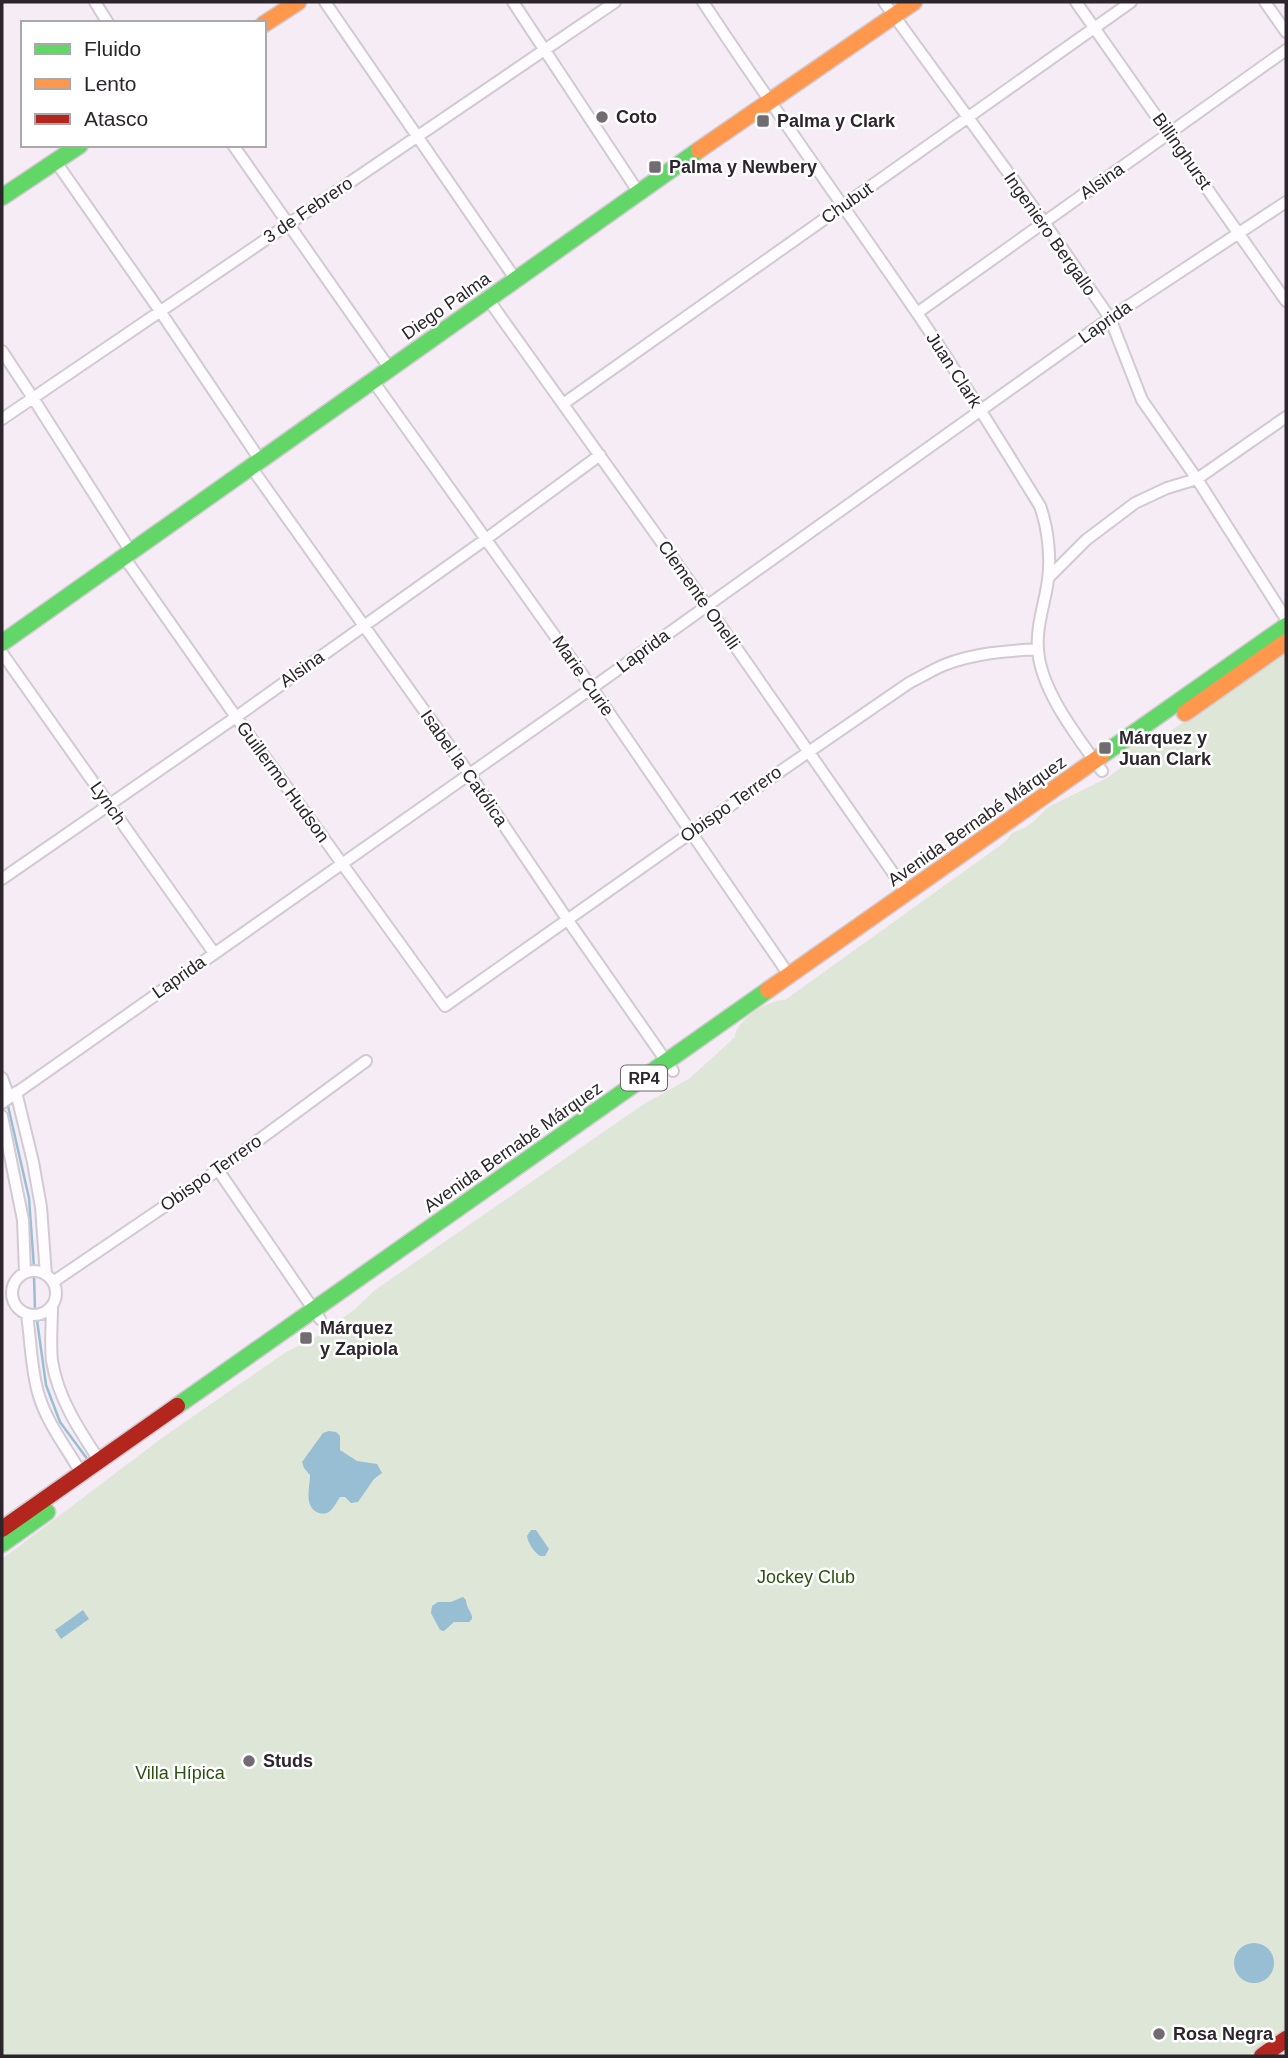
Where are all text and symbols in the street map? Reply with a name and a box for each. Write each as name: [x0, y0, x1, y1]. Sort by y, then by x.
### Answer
legend: [21, 21, 266, 147]
text: Fluido: [84, 37, 141, 60]
text: Lento: [84, 72, 137, 95]
text: Atasco: [84, 107, 148, 130]
place label: Coto: [616, 107, 657, 127]
marker: Coto: [594, 109, 610, 125]
street label: Billinghurst: [1149, 109, 1215, 193]
place label: Palma y Clark: [777, 111, 896, 131]
marker: Palma y Clark: [755, 113, 771, 129]
place label: Palma y Newbery: [669, 157, 817, 177]
street label: Alsina: [1076, 158, 1129, 203]
marker: Palma y Newbery: [647, 159, 663, 175]
street label: Ingeniero Bergallo: [1000, 168, 1100, 300]
street label: 3 de Febrero: [260, 173, 356, 247]
street label: Chubut: [817, 178, 877, 228]
street label: Diego Palma: [398, 268, 495, 344]
street label: Laprida: [1075, 296, 1136, 347]
street label: Juan Clark: [922, 328, 986, 412]
street label: Clemente Onelli: [654, 537, 744, 653]
street label: Laprida: [613, 625, 674, 677]
street label: Marie Curie: [548, 632, 618, 720]
street label: Alsina: [276, 646, 329, 691]
street label: Isabel la Católica: [416, 706, 512, 831]
street label: Guillermo Hudson: [233, 718, 333, 846]
place label: Márquez y Juan Clark: [1119, 728, 1212, 769]
marker: Márquez y Juan Clark: [1097, 740, 1113, 756]
street label: Avenida Bernabé Márquez: [884, 752, 1070, 890]
street label: Obispo Terrero: [677, 762, 785, 846]
street label: Lynch: [86, 778, 130, 828]
street label: Laprida: [149, 951, 210, 1002]
road number: RP4: [621, 1066, 667, 1090]
street label: Avenida Bernabé Márquez: [420, 1078, 606, 1216]
street label: Obispo Terrero: [157, 1131, 265, 1215]
place label: Márquez y Zapiola: [320, 1318, 399, 1359]
marker: Márquez y Zapiola: [298, 1330, 314, 1346]
park label: Jockey Club: [757, 1567, 855, 1587]
place label: Studs: [263, 1751, 313, 1771]
marker: Studs: [241, 1753, 257, 1769]
park label: Villa Hípica: [135, 1763, 226, 1783]
place label: Rosa Negra: [1173, 2024, 1274, 2044]
marker: Rosa Negra: [1151, 2026, 1167, 2042]

